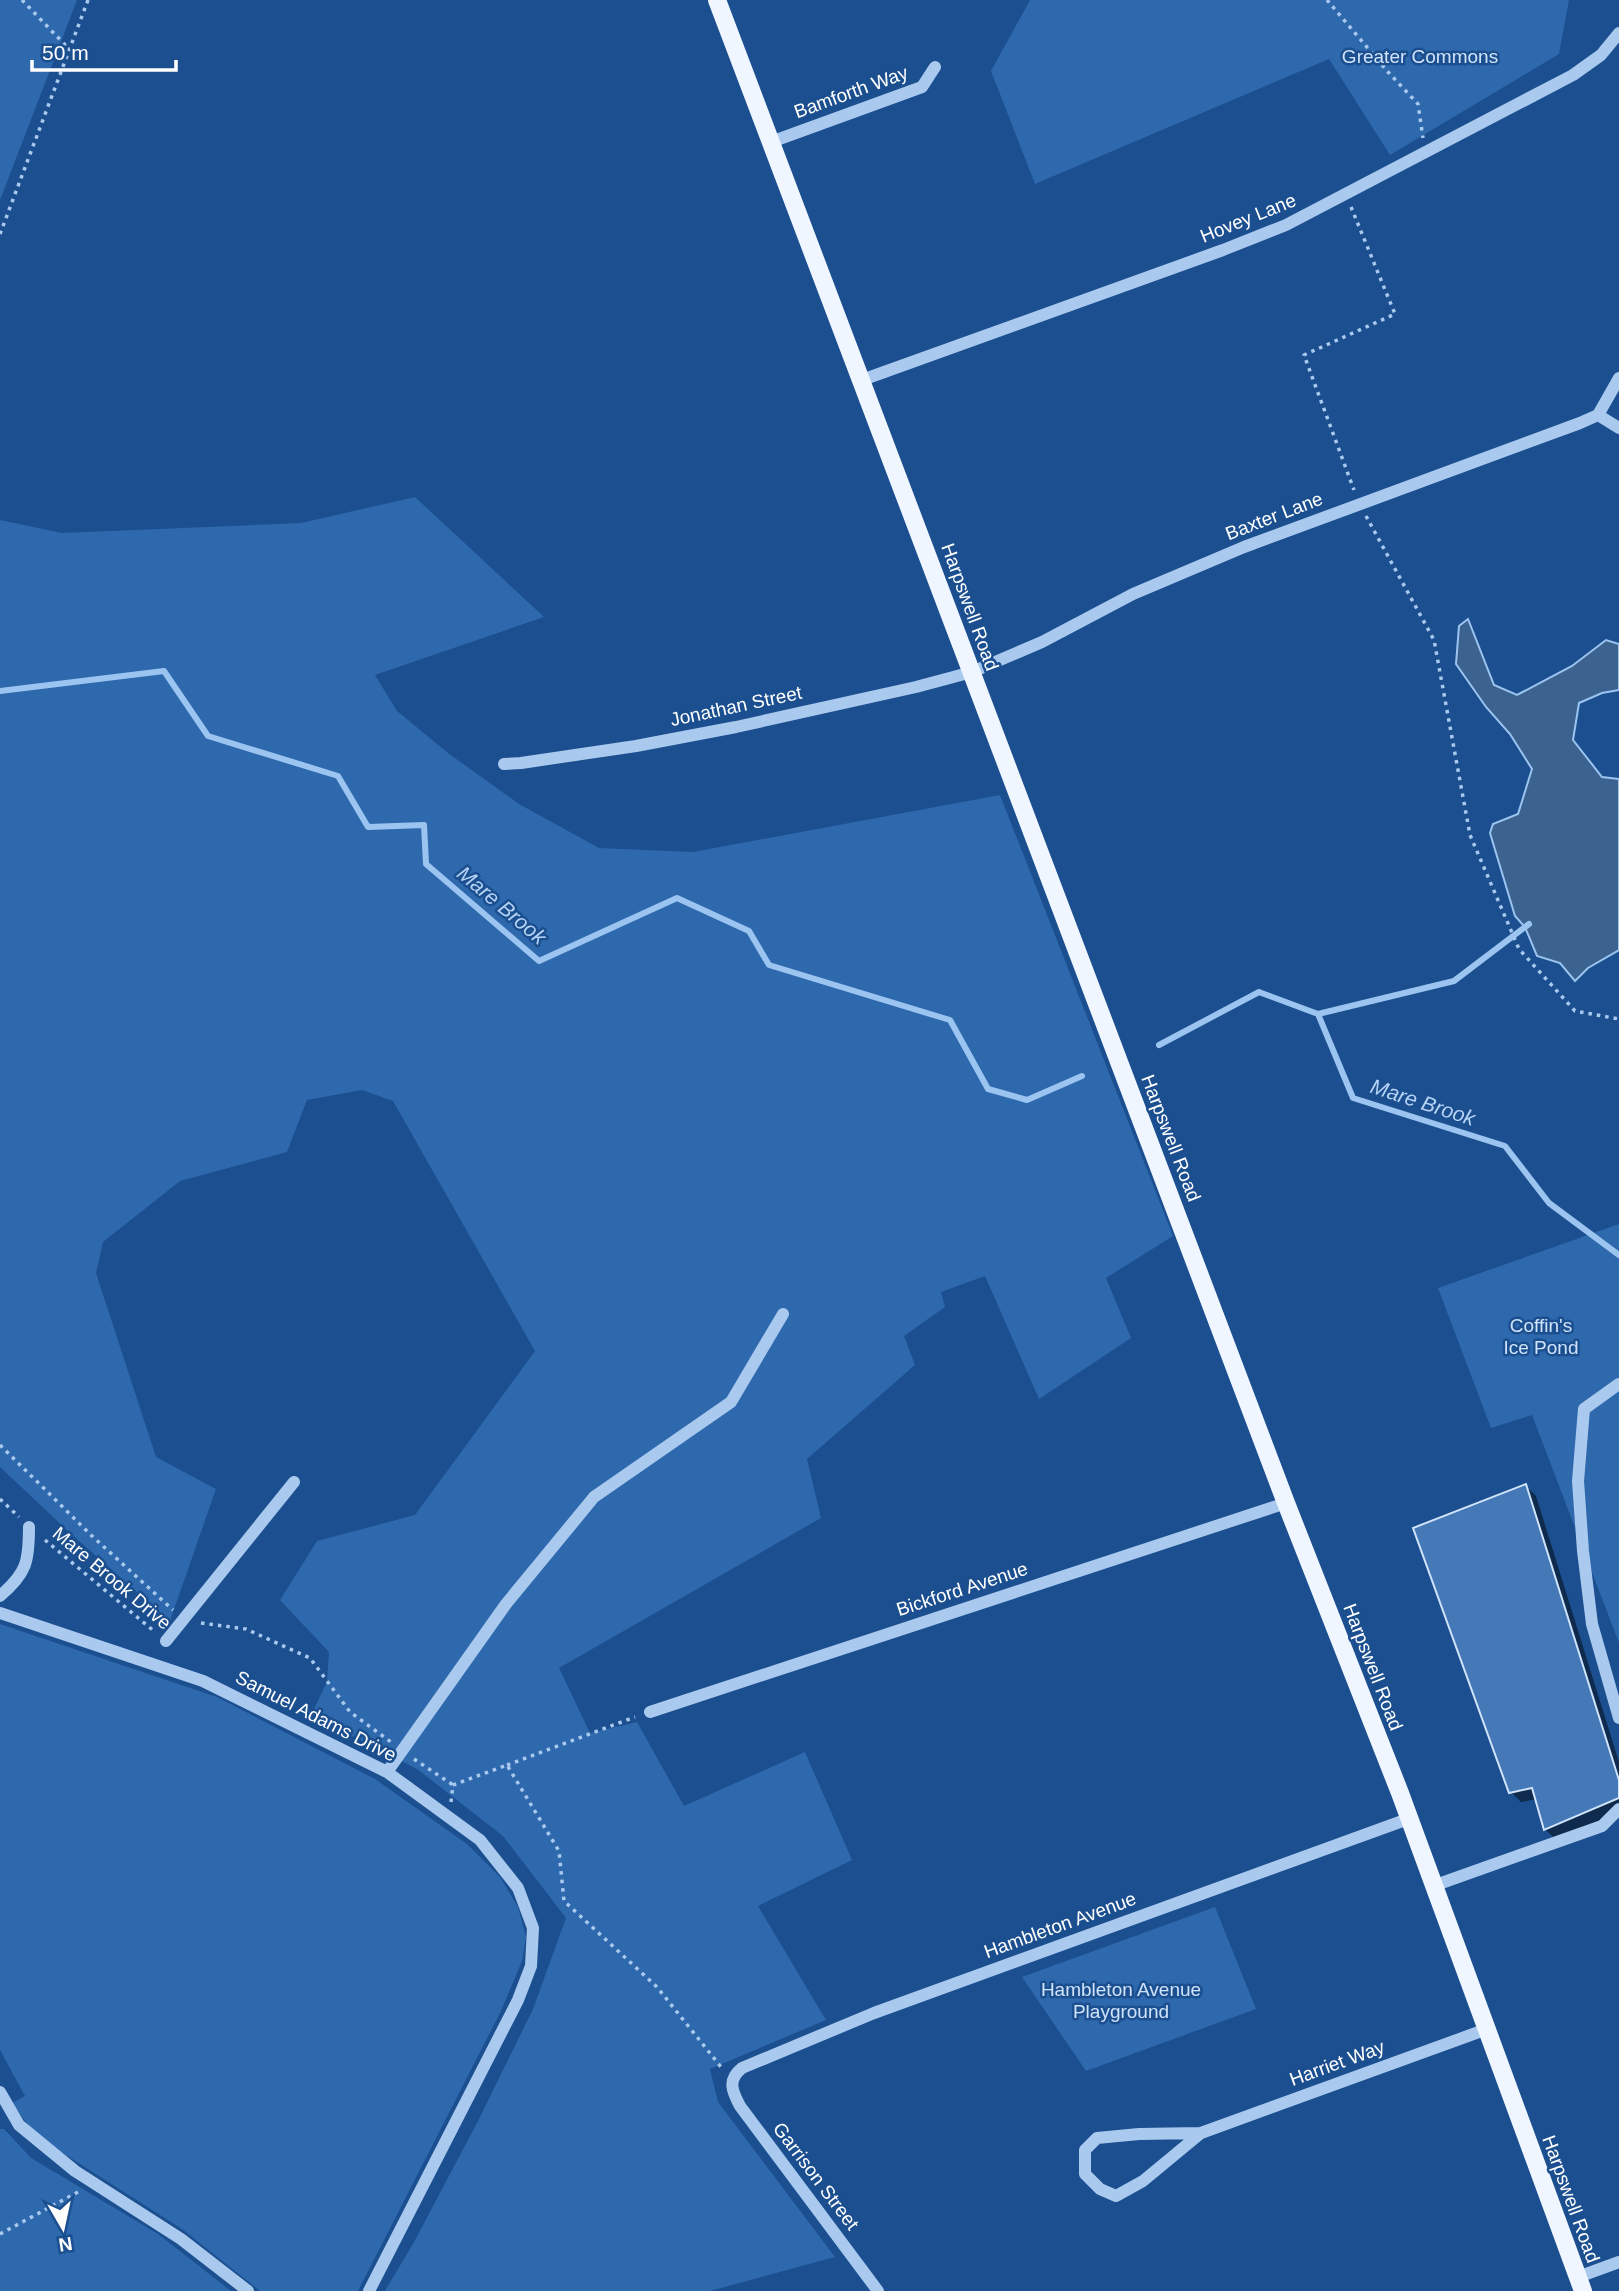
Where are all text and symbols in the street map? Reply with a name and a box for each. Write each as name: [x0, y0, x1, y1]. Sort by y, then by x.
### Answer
scale bar: [32, 28, 175, 72]
text: 50 m: [42, 41, 89, 64]
park label: Greater Commons: [1342, 46, 1498, 67]
street label: Bamforth Way: [791, 62, 911, 122]
street label: Hovey Lane: [1197, 189, 1299, 247]
street label: Baxter Lane: [1222, 488, 1326, 544]
street label: Harpswell Road: [937, 540, 1003, 674]
street label: Jonathan Street: [668, 682, 804, 730]
water label: Mare Brook: [453, 861, 552, 950]
street label: Harpswell Road: [1137, 1072, 1205, 1204]
water label: Mare Brook: [1368, 1074, 1480, 1130]
park label: Coffin's Ice Pond: [1504, 1315, 1579, 1358]
street label: Mare Brook Drive: [49, 1522, 175, 1634]
street label: Bickford Avenue: [894, 1558, 1030, 1620]
street label: Harpswell Road: [1339, 1601, 1407, 1733]
street label: Samuel Adams Drive: [232, 1666, 400, 1766]
street label: Hambleton Avenue: [981, 1888, 1139, 1962]
park label: Hambleton Avenue Playground: [1041, 1979, 1201, 2022]
street label: Harriet Way: [1287, 2036, 1388, 2090]
street label: Garrison Street: [769, 2118, 864, 2234]
street label: Harpswell Road: [1538, 2132, 1604, 2266]
north arrow: [28, 2193, 98, 2263]
text: N: [57, 2233, 74, 2256]

